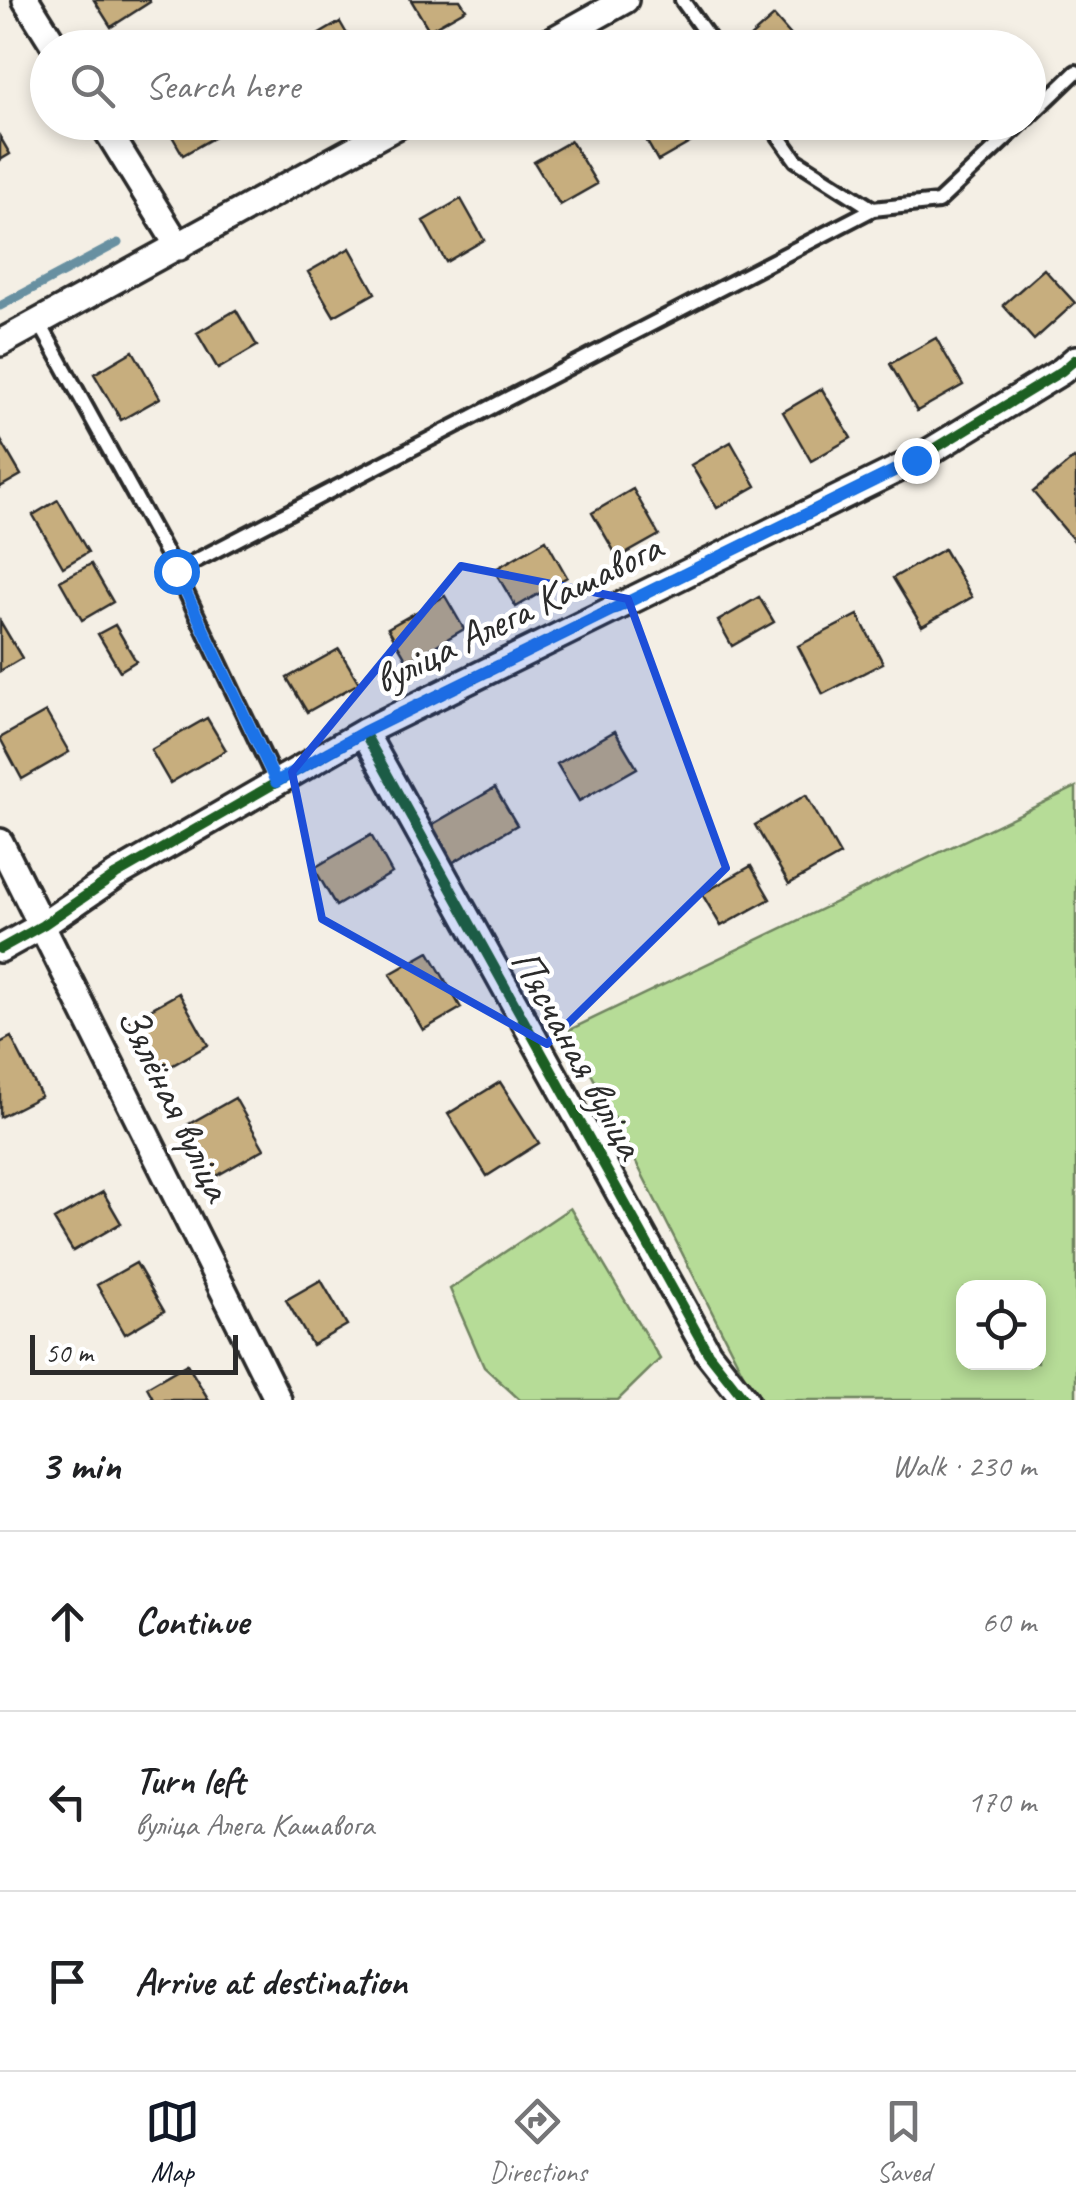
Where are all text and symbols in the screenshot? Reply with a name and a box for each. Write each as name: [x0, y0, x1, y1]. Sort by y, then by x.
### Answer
search box: [30, 30, 1046, 140]
icon: search: [65, 58, 120, 113]
text: Search here: [145, 62, 300, 109]
route end: [894, 438, 940, 484]
street label: вуліца Алега Кашавога: [365, 520, 673, 706]
route start: [154, 549, 200, 595]
street label: Пясчаная вуліца: [499, 940, 658, 1170]
street label: Зялёная вуліца: [105, 998, 245, 1212]
map controls: [956, 1280, 1046, 1370]
button: locate: [956, 1280, 1046, 1370]
scale bar: [30, 1330, 238, 1374]
text: 50 m: [45, 1335, 93, 1370]
text: 3 min: [40, 1439, 120, 1492]
text: Walk · 230 m: [892, 1445, 1036, 1486]
icon: ahead: [40, 1594, 95, 1649]
text: Continue: [135, 1598, 249, 1645]
text: 60 m: [982, 1601, 1036, 1642]
text: Turn left: [135, 1757, 245, 1804]
icon: left: [40, 1774, 95, 1829]
text: 170 m: [967, 1781, 1036, 1822]
text: вуліца Алега Кашавога: [135, 1804, 374, 1845]
icon: arrive: [40, 1954, 95, 2009]
text: Arrive at destination: [135, 1958, 407, 2005]
tab: Map: [145, 2094, 200, 2189]
tab: Directions: [489, 2094, 587, 2189]
tab: Saved: [876, 2094, 931, 2189]

